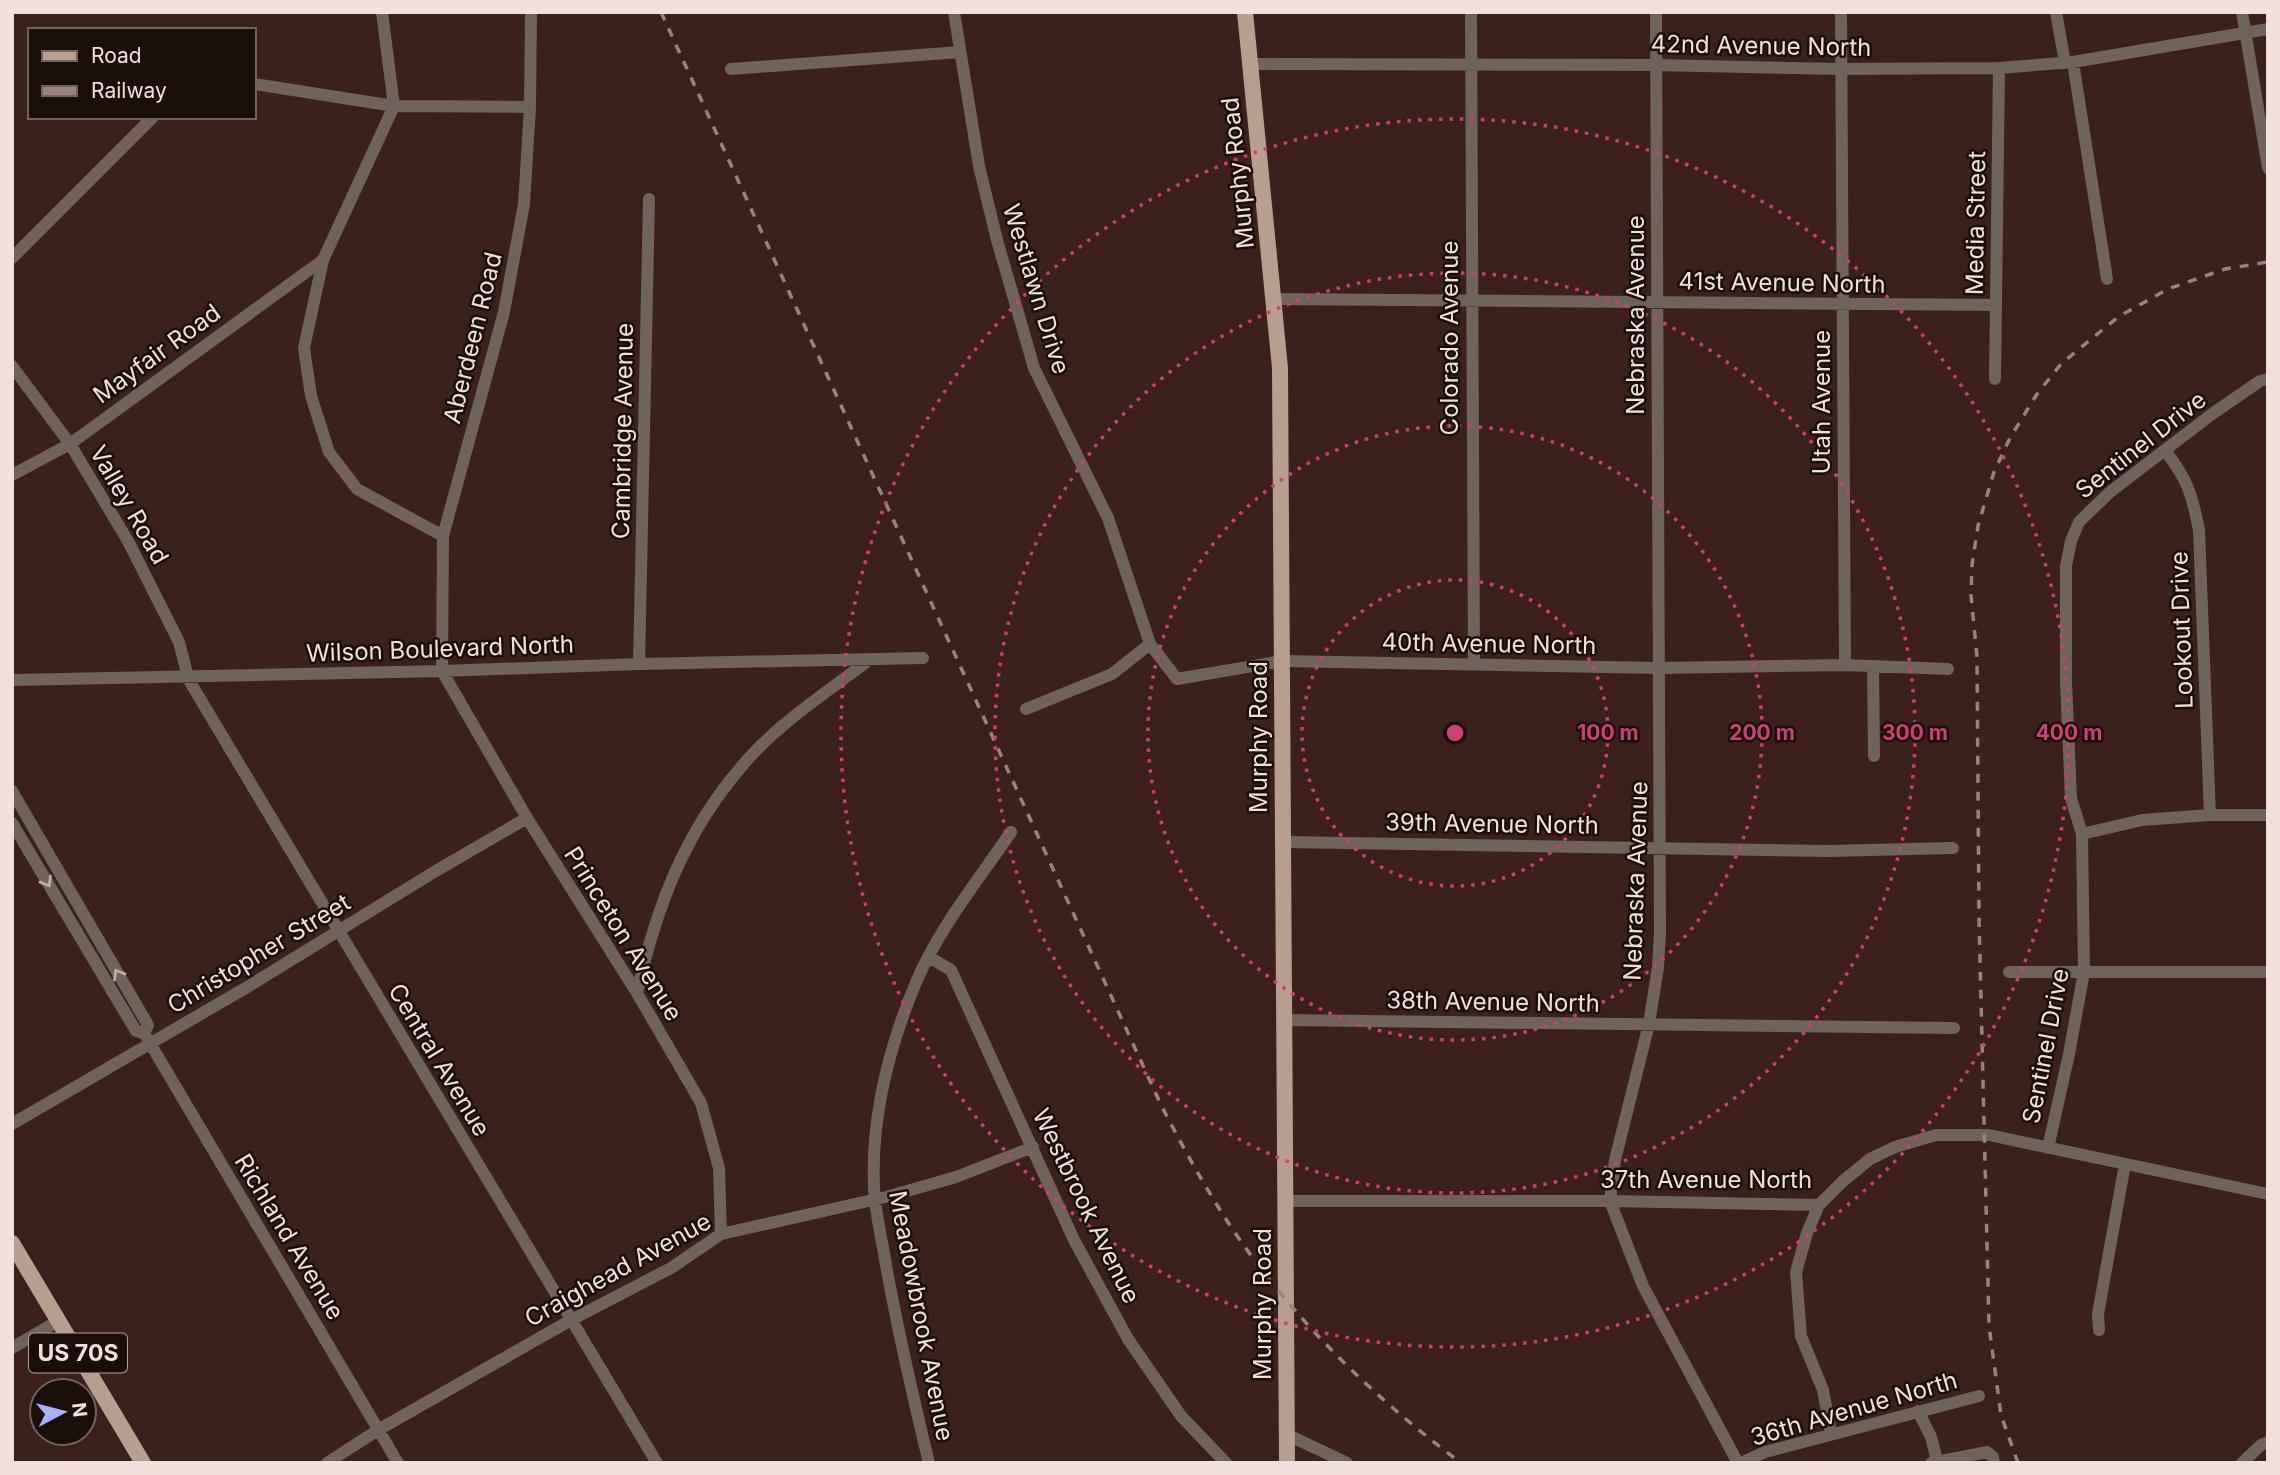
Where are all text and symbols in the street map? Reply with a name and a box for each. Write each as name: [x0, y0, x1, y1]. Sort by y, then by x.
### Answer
legend: [28, 28, 256, 119]
street label: 42nd Avenue North: [1650, 29, 1872, 62]
text: Road: [91, 43, 142, 68]
text: Railway: [91, 78, 167, 103]
street label: Murphy Road: [1215, 96, 1260, 250]
street label: Media Street: [1960, 151, 1991, 295]
street label: Westlawn Drive: [997, 200, 1076, 377]
street label: Nebraska Avenue: [1621, 215, 1650, 415]
street label: Colorado Avenue: [1435, 241, 1464, 435]
street label: Aberdeen Road: [437, 249, 508, 426]
street label: 41st Avenue North: [1678, 266, 1886, 299]
street label: Mayfair Road: [87, 298, 226, 409]
street label: Cambridge Avenue: [606, 323, 639, 539]
street label: Utah Avenue: [1807, 330, 1836, 474]
street label: Sentinel Drive: [2070, 385, 2212, 505]
street label: Valley Road: [84, 440, 175, 569]
street label: Lookout Drive: [2164, 551, 2199, 709]
street label: 40th Avenue North: [1381, 627, 1597, 660]
street label: Wilson Boulevard North: [306, 629, 574, 668]
street label: Murphy Road: [1244, 661, 1273, 813]
text: 100 m: [1577, 720, 1639, 745]
text: 200 m: [1729, 720, 1795, 745]
text: 300 m: [1882, 720, 1948, 745]
text: 400 m: [2036, 720, 2102, 745]
centre of rings: [1443, 721, 1467, 745]
street label: Nebraska Avenue: [1618, 781, 1653, 981]
street label: 39th Avenue North: [1385, 807, 1599, 840]
street label: Princeton Avenue: [558, 841, 689, 1026]
one-way arrow: [39, 875, 52, 888]
street label: Christopher Street: [162, 888, 355, 1020]
street label: Sentinel Drive: [2016, 966, 2075, 1126]
one-way arrow: [114, 969, 127, 982]
street label: Central Avenue: [382, 978, 496, 1141]
street label: 38th Avenue North: [1386, 985, 1600, 1018]
street label: Westbrook Avenue: [1027, 1104, 1146, 1308]
street label: Richland Avenue: [228, 1149, 350, 1325]
street label: 37th Avenue North: [1600, 1165, 1812, 1194]
street label: Meadowbrook Avenue: [883, 1188, 960, 1443]
street label: Craighead Avenue: [520, 1206, 716, 1333]
street label: Murphy Road: [1248, 1228, 1277, 1380]
road number: US 70S: [29, 1334, 127, 1372]
street label: 36th Avenue North: [1747, 1365, 1960, 1452]
north arrow: [28, 1377, 98, 1447]
text: N: [67, 1401, 92, 1419]

